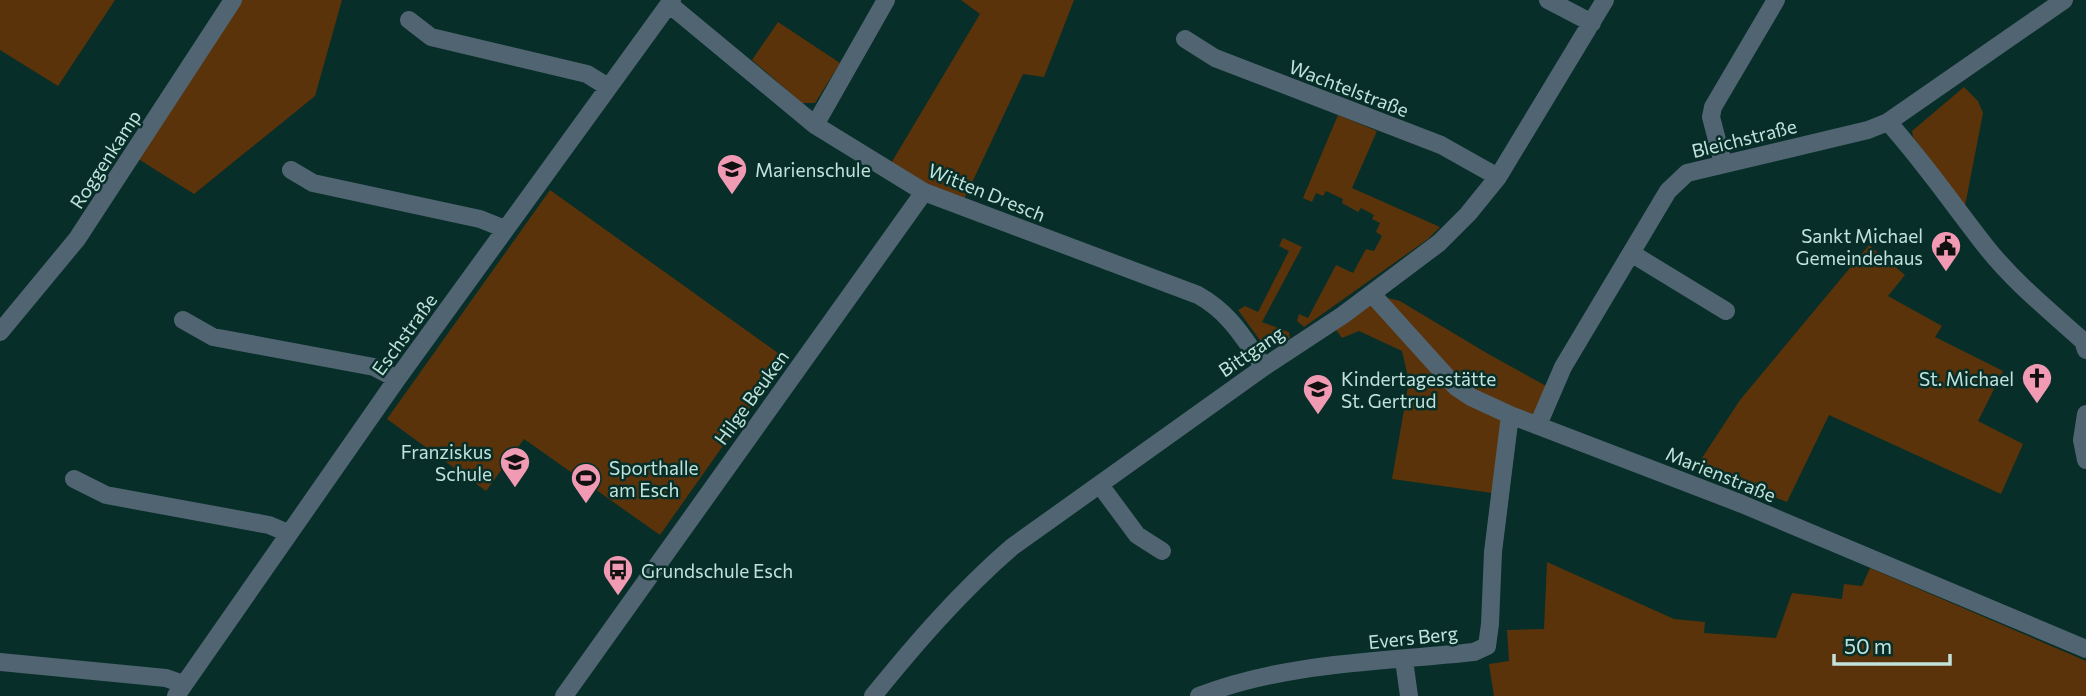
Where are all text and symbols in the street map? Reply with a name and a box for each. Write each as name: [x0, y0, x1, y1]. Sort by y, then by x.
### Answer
street label: Wachtelstraße: [1286, 55, 1412, 121]
street label: Roggenkamp: [65, 105, 145, 213]
street label: Bleichstraße: [1689, 114, 1799, 162]
school or university icon: Marienschule: [715, 152, 749, 196]
place label: Marienschule: [755, 158, 871, 181]
street label: Witten Dresch: [925, 158, 1049, 226]
place label: Sankt Michael Gemeindehaus: [1796, 224, 1923, 269]
public building icon: Sankt Michael Gemeindehaus: [1929, 229, 1963, 273]
street label: Eschstraße: [367, 289, 441, 379]
street label: Bittgang: [1214, 321, 1288, 381]
street label: Hilge Beuken: [709, 345, 793, 449]
church icon: St. Michael: [2020, 361, 2054, 405]
place label: Kindertagesstätte St. Gertrud: [1341, 367, 1496, 412]
place label: St. Michael: [1919, 367, 2014, 390]
school or university icon: Kindertagesstätte St. Gertrud: [1301, 372, 1335, 416]
place label: Franziskus Schule: [401, 440, 492, 485]
street label: Marienstraße: [1663, 441, 1779, 507]
school or university icon: Franziskus Schule: [498, 445, 532, 489]
place label: Sporthalle am Esch: [609, 456, 699, 501]
sports icon: Sporthalle am Esch: [569, 461, 603, 505]
bus stop icon: Grundschule Esch: [601, 553, 635, 597]
place label: Grundschule Esch: [641, 559, 793, 582]
street label: Evers Berg: [1367, 621, 1459, 653]
scale bar: [1834, 622, 1950, 666]
text: 50 m: [1844, 633, 1892, 658]

